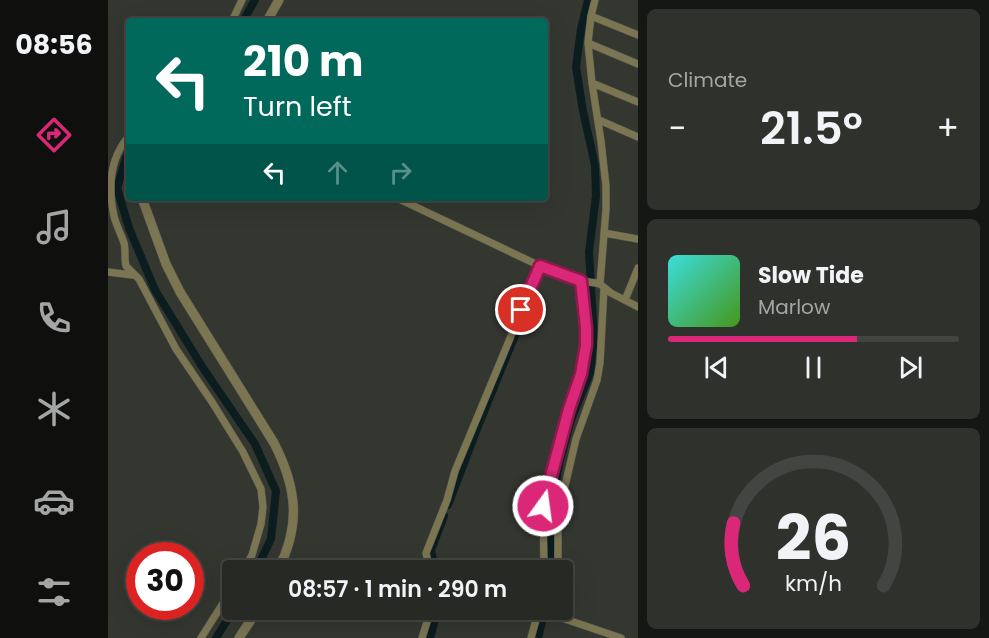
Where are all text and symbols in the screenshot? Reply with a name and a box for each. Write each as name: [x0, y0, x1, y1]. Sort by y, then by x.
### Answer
text: 08:56: [15, 26, 93, 63]
text: 210 m: [243, 32, 364, 91]
icon: left: [144, 42, 222, 120]
text: Climate: [668, 66, 747, 94]
text: Turn left: [243, 88, 352, 125]
text: 21.5°: [760, 97, 863, 160]
text: −: [668, 105, 686, 152]
text: +: [936, 105, 959, 152]
icon: directions: [33, 114, 75, 156]
icon: left: [258, 156, 291, 189]
icon: ahead: [321, 156, 354, 189]
icon: right: [384, 156, 417, 189]
icon: music: [33, 206, 75, 248]
text: Slow Tide: [758, 260, 864, 291]
pin: [495, 284, 546, 335]
icon: arrive: [504, 293, 537, 326]
text: Marlow: [758, 293, 830, 321]
icon: phone: [33, 297, 75, 339]
icon: previous: [700, 351, 733, 384]
icon: pause: [797, 351, 830, 384]
icon: next: [894, 351, 927, 384]
icon: climate: [33, 388, 75, 430]
position arrow: [511, 474, 575, 538]
icon: car: [33, 480, 75, 522]
text: 26: [776, 494, 851, 582]
speed limit sign: 30: [126, 542, 204, 620]
text: km/h: [785, 568, 842, 599]
icon: filters: [33, 571, 75, 613]
text: 08:57 · 1 min · 290 m: [288, 574, 507, 605]

